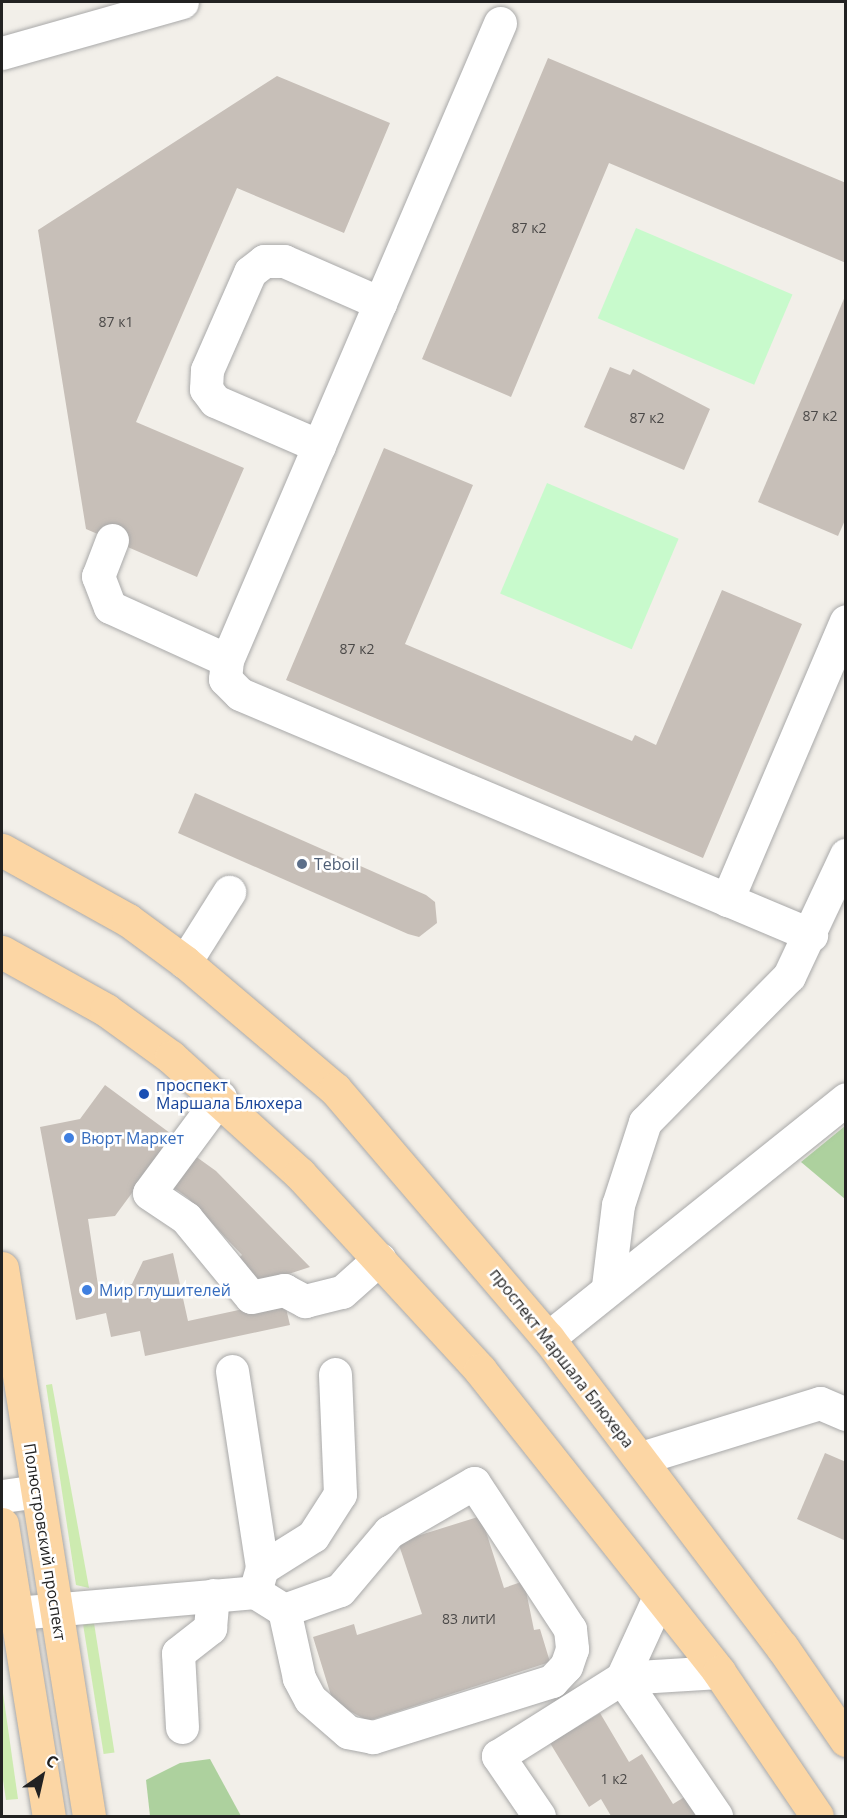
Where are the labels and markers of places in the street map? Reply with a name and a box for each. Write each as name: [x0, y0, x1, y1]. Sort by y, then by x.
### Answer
place label: Teboil: [314, 854, 359, 874]
marker: Teboil: [295, 857, 309, 871]
place label: проспект Маршала Блюхера: [156, 1075, 303, 1113]
marker: проспект Маршала Блюхера: [137, 1087, 151, 1101]
place label: Вюрт Маркет: [81, 1128, 184, 1148]
marker: Вюрт Маркет: [62, 1131, 76, 1145]
place label: Мир глушителей: [99, 1280, 231, 1300]
marker: Мир глушителей: [80, 1283, 94, 1297]

